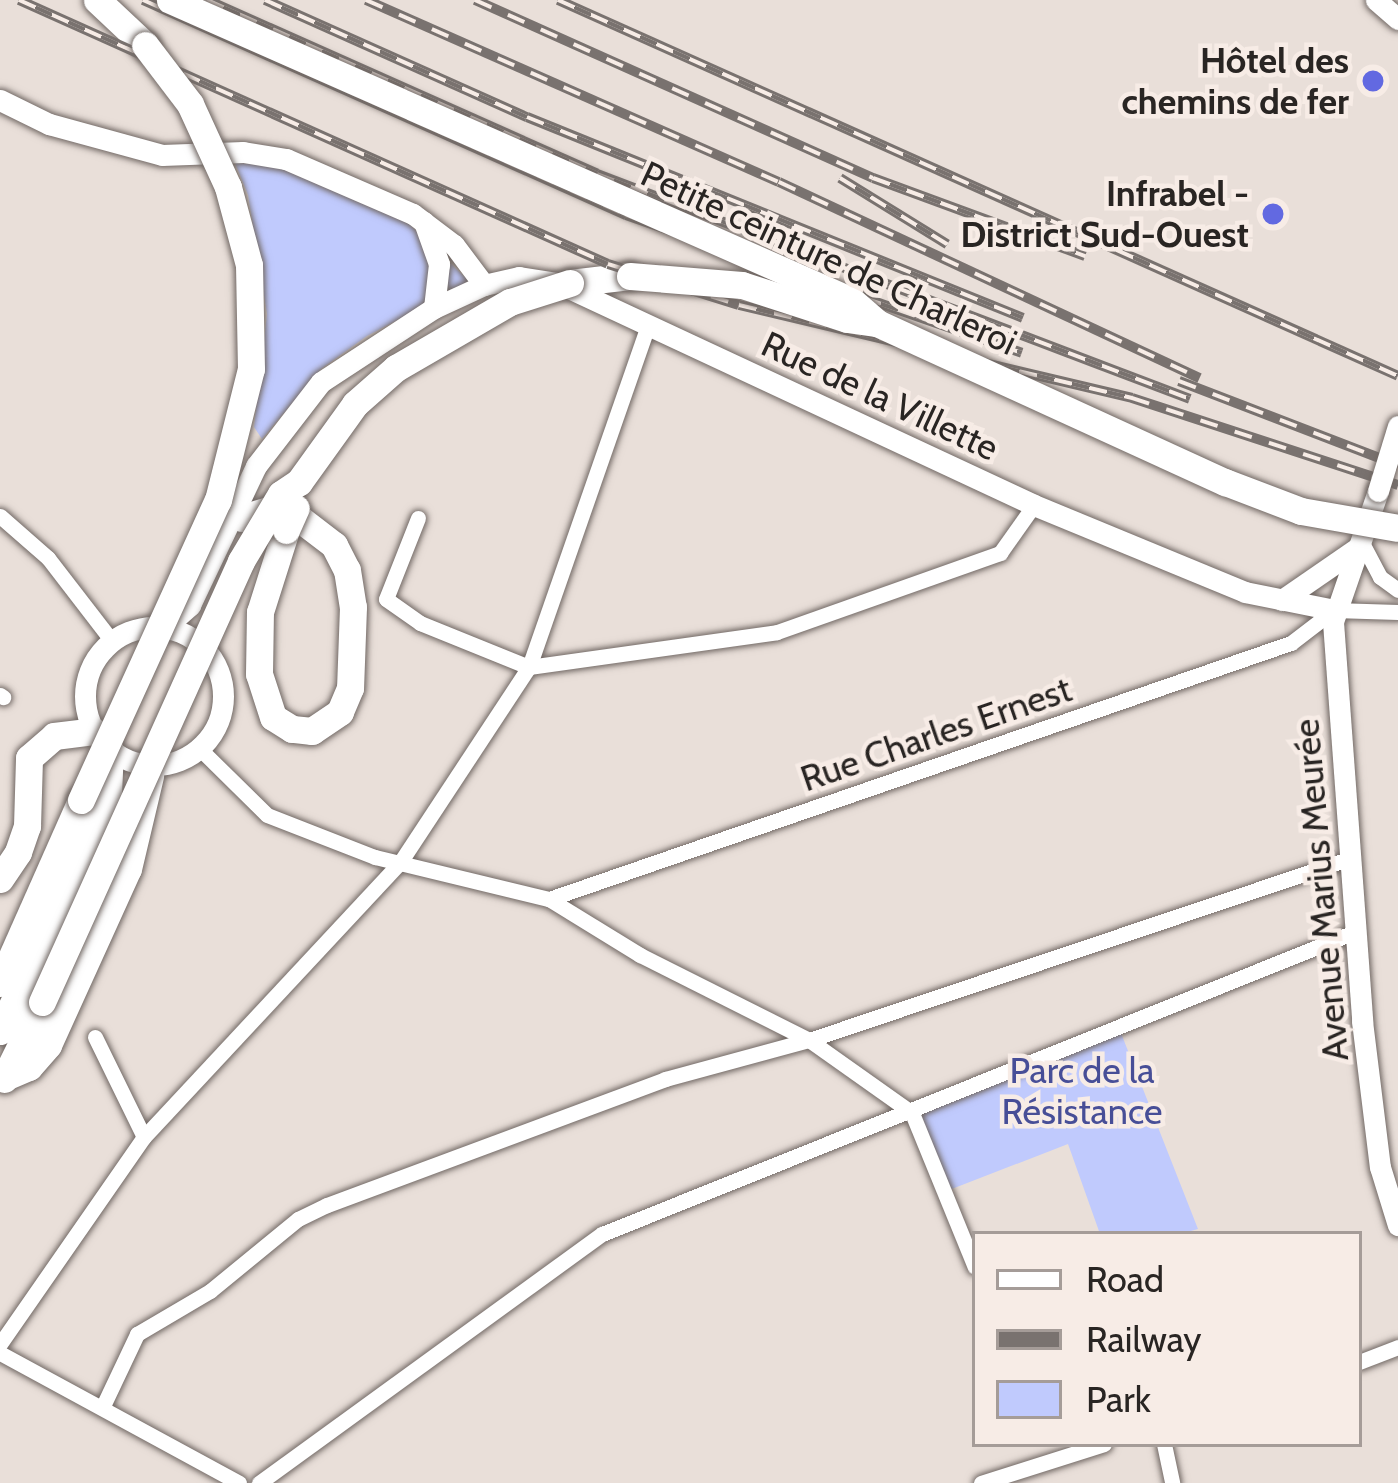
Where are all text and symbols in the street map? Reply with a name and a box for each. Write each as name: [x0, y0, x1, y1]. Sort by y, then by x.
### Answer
place label: Hôtel des chemins de fer: [1121, 38, 1349, 123]
marker: Hôtel des chemins de fer: [1360, 68, 1386, 94]
street label: Petite ceinture de Charleroi: [634, 152, 1024, 364]
place label: Infrabel - District Sud-Ouest: [960, 171, 1249, 256]
marker: Infrabel - District Sud-Ouest: [1260, 201, 1286, 227]
street label: Rue de la Villette: [755, 322, 1005, 470]
street label: Rue Charles Ernest: [795, 667, 1077, 801]
street label: Avenue Marius Meurée: [1285, 717, 1357, 1063]
park label: Parc de la Résistance: [1002, 1048, 1162, 1133]
legend: [972, 1231, 1362, 1447]
text: Road: [1086, 1257, 1164, 1301]
text: Railway: [1086, 1317, 1201, 1361]
text: Park: [1086, 1377, 1151, 1421]

